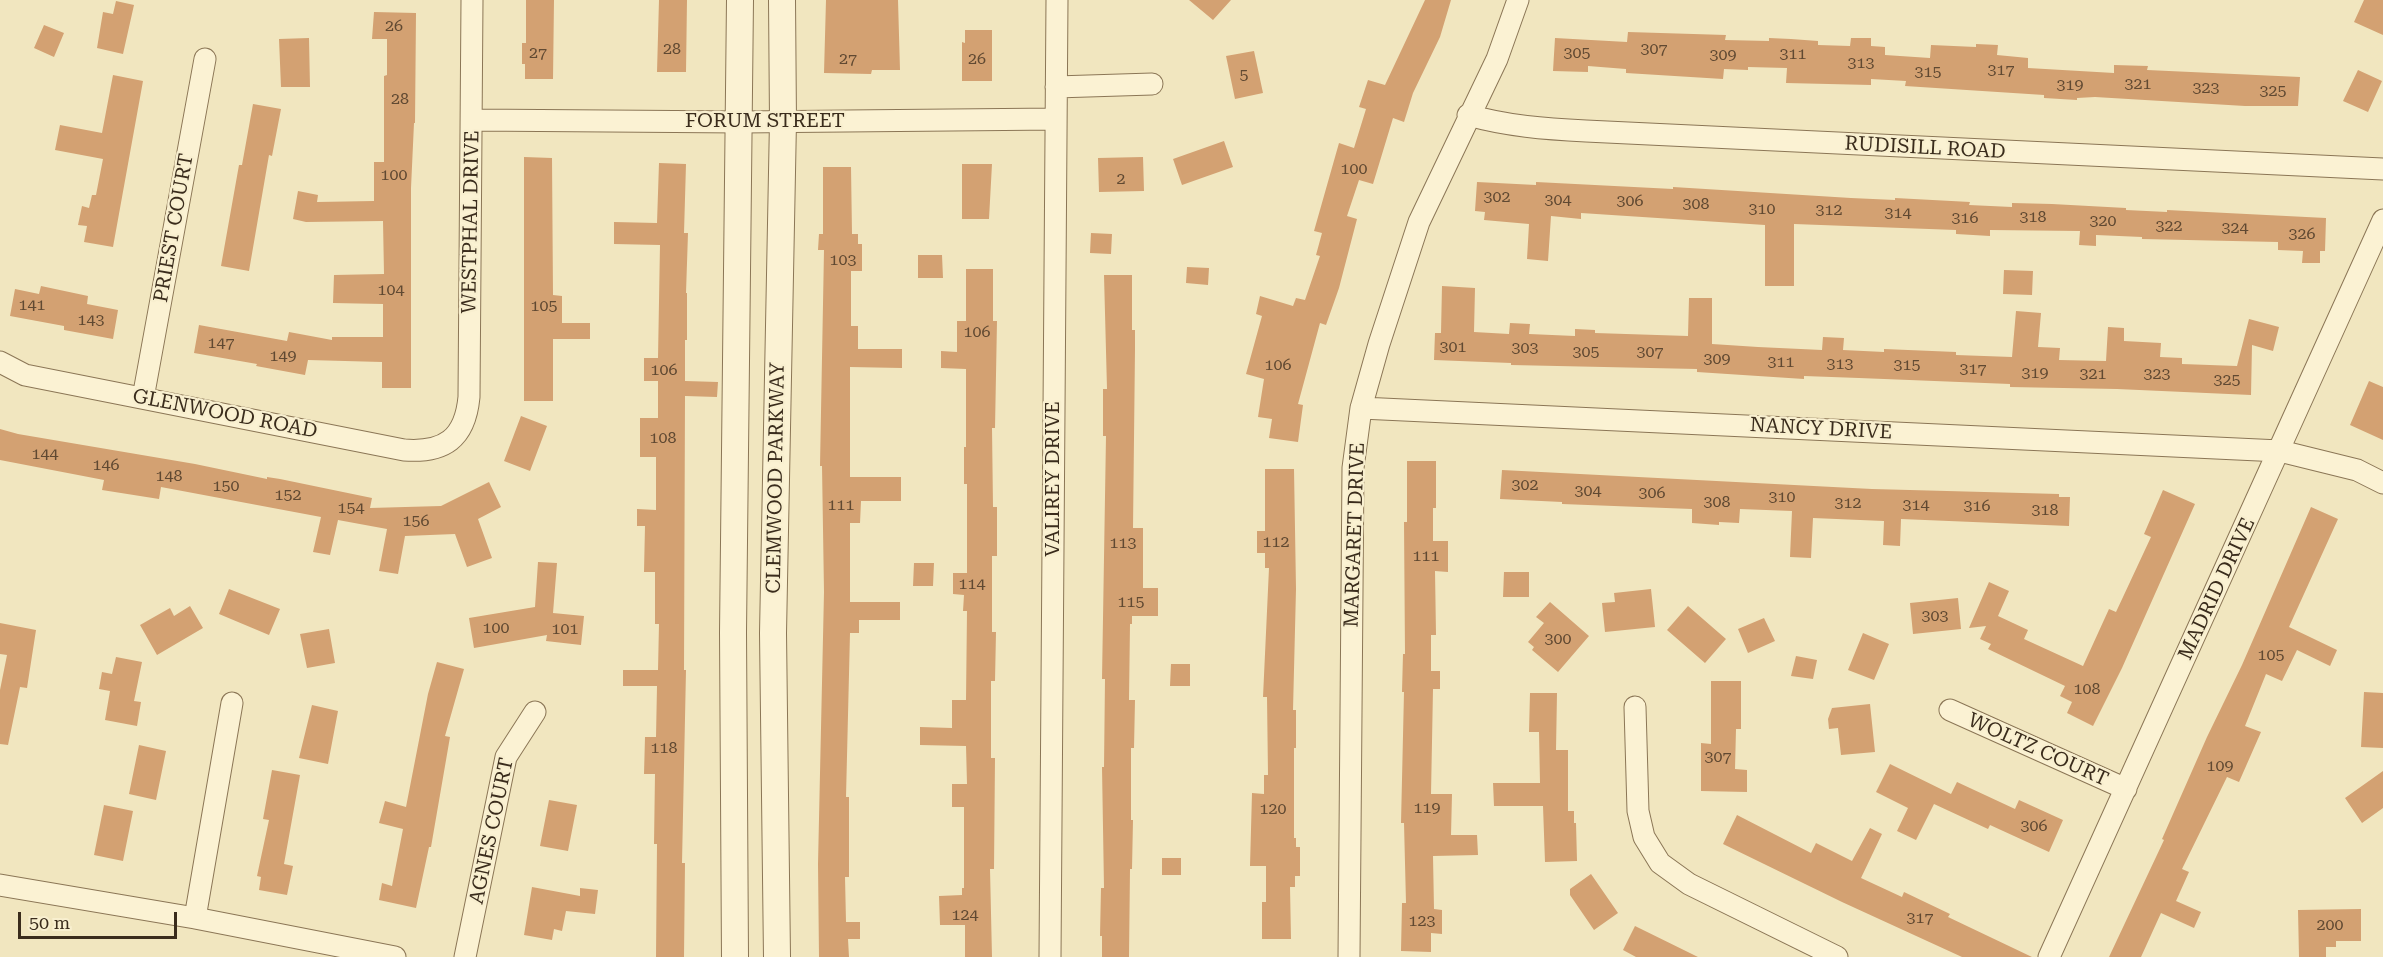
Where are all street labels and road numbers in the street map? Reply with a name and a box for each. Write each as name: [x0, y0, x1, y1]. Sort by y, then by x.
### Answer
street label: FORUM STREET: [685, 109, 845, 133]
street label: WESTPHAL DRIVE: [457, 130, 485, 314]
street label: RUDISILL ROAD: [1844, 132, 2006, 164]
street label: PRIEST COURT: [149, 152, 199, 304]
street label: CLEMWOOD PARKWAY: [762, 362, 790, 594]
street label: GLENWOOD ROAD: [131, 384, 319, 444]
street label: VALIREY DRIVE: [1041, 401, 1065, 557]
street label: NANCY DRIVE: [1749, 413, 1893, 445]
street label: MARGARET DRIVE: [1340, 442, 1370, 628]
street label: MADRID DRIVE: [2174, 514, 2260, 664]
street label: WOLTZ COURT: [1964, 708, 2112, 792]
street label: AGNES COURT: [465, 756, 519, 906]

